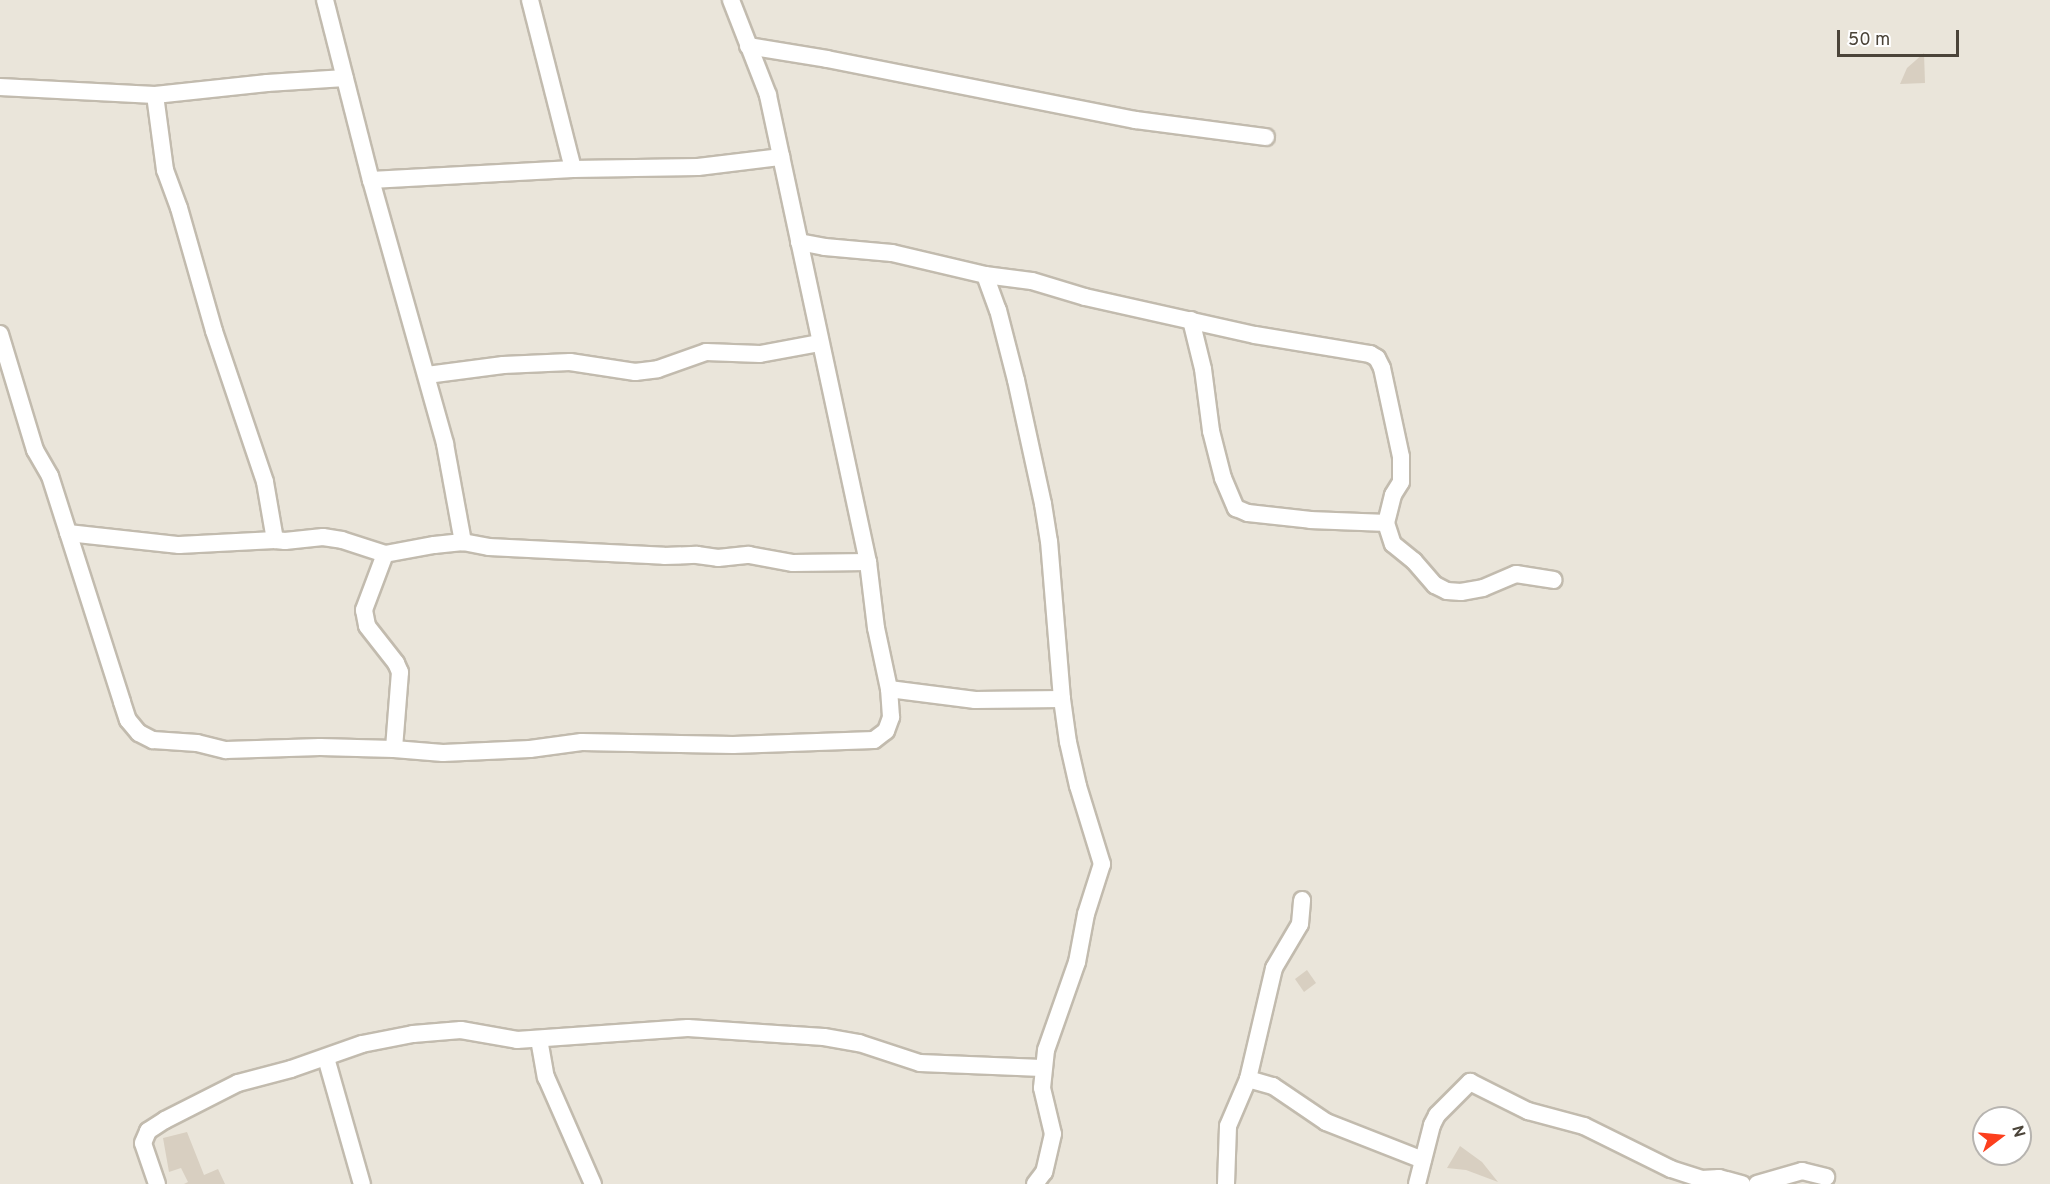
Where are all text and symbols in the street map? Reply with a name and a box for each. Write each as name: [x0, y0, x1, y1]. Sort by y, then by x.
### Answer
scale bar: [1840, 18, 1962, 56]
text: 50 m: [1848, 29, 1890, 52]
north arrow: [1972, 1106, 2032, 1166]
text: N: [2006, 1123, 2029, 1140]

